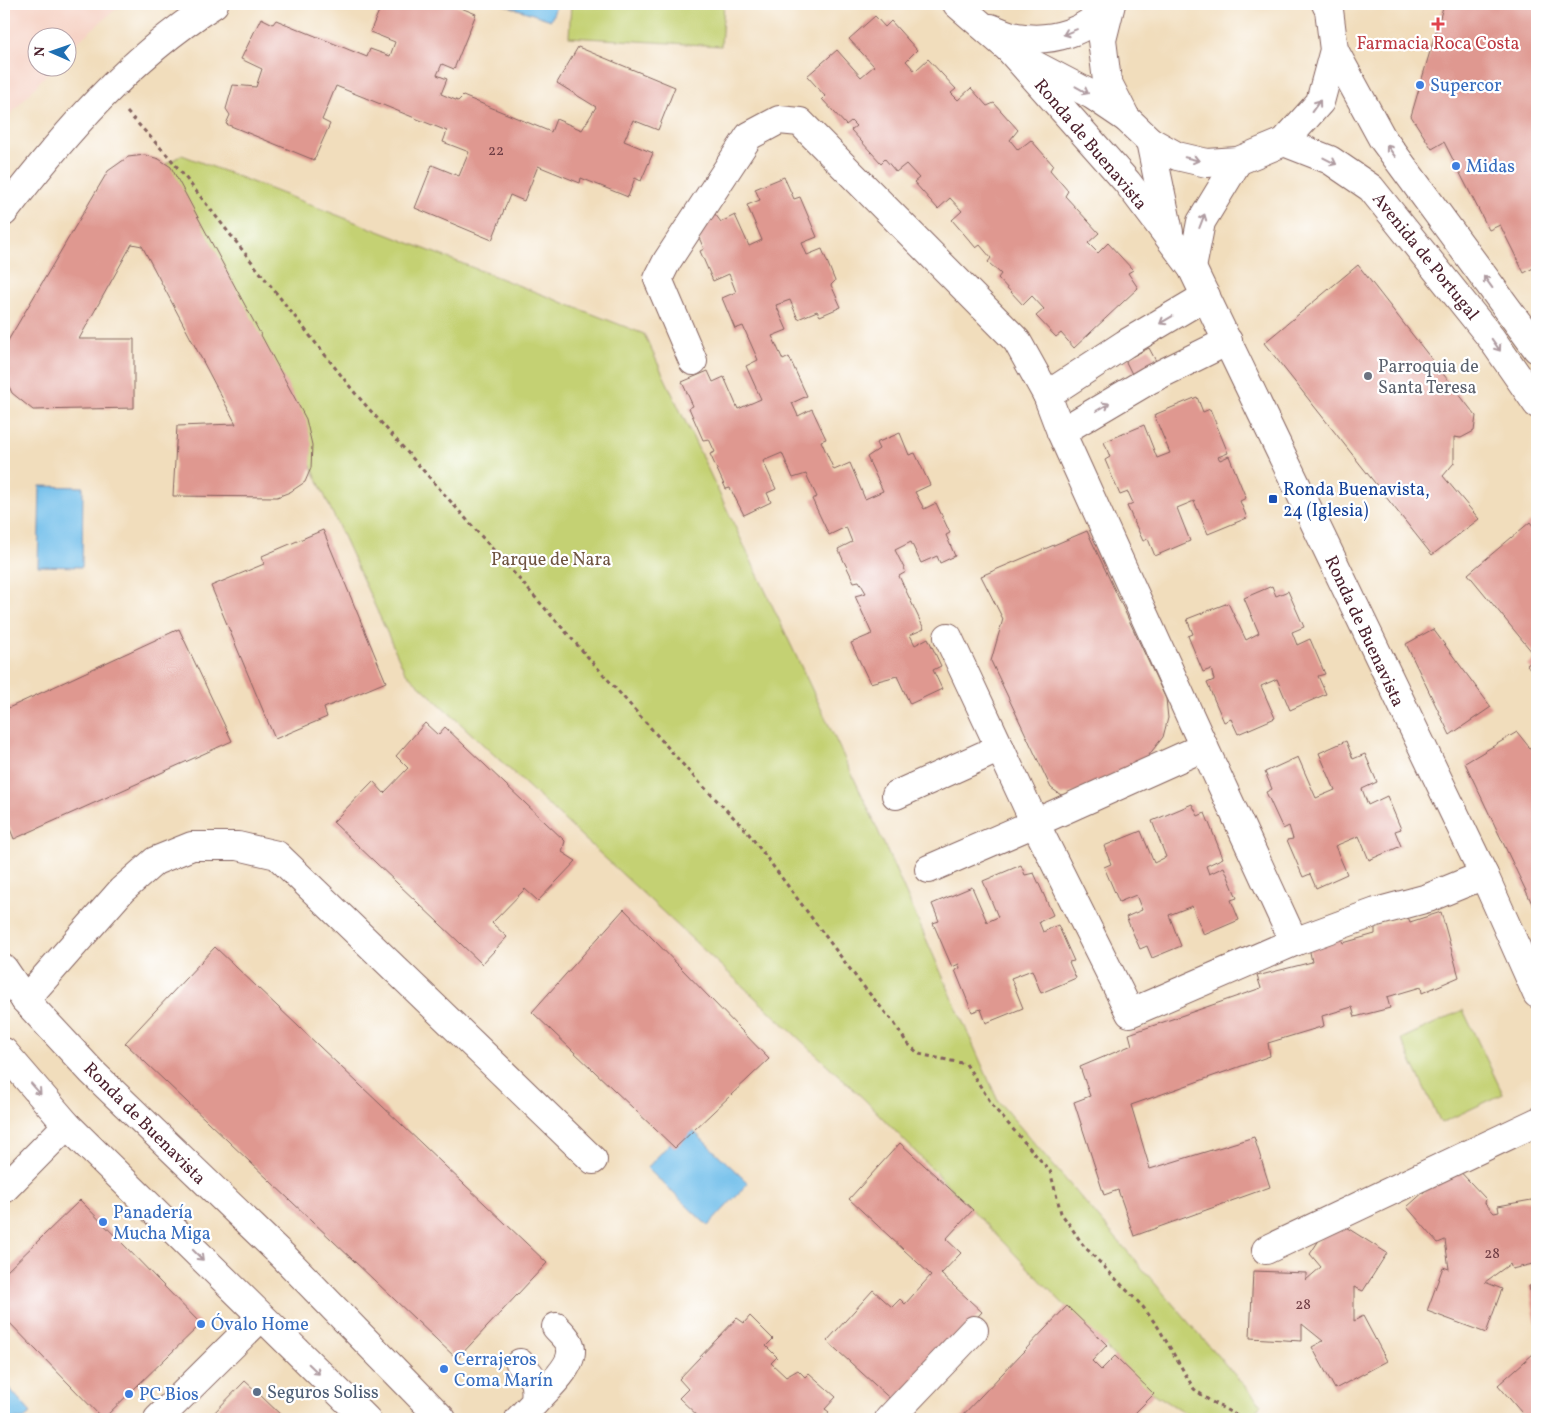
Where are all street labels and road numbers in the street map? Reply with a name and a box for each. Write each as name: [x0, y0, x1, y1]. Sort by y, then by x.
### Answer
street label: Ronda de Buenavista: [1027, 74, 1152, 216]
street label: Avenida de Portugal: [1365, 188, 1484, 326]
street label: Ronda de Buenavista: [1318, 552, 1410, 711]
street label: Ronda de Buenavista: [77, 1057, 211, 1191]

